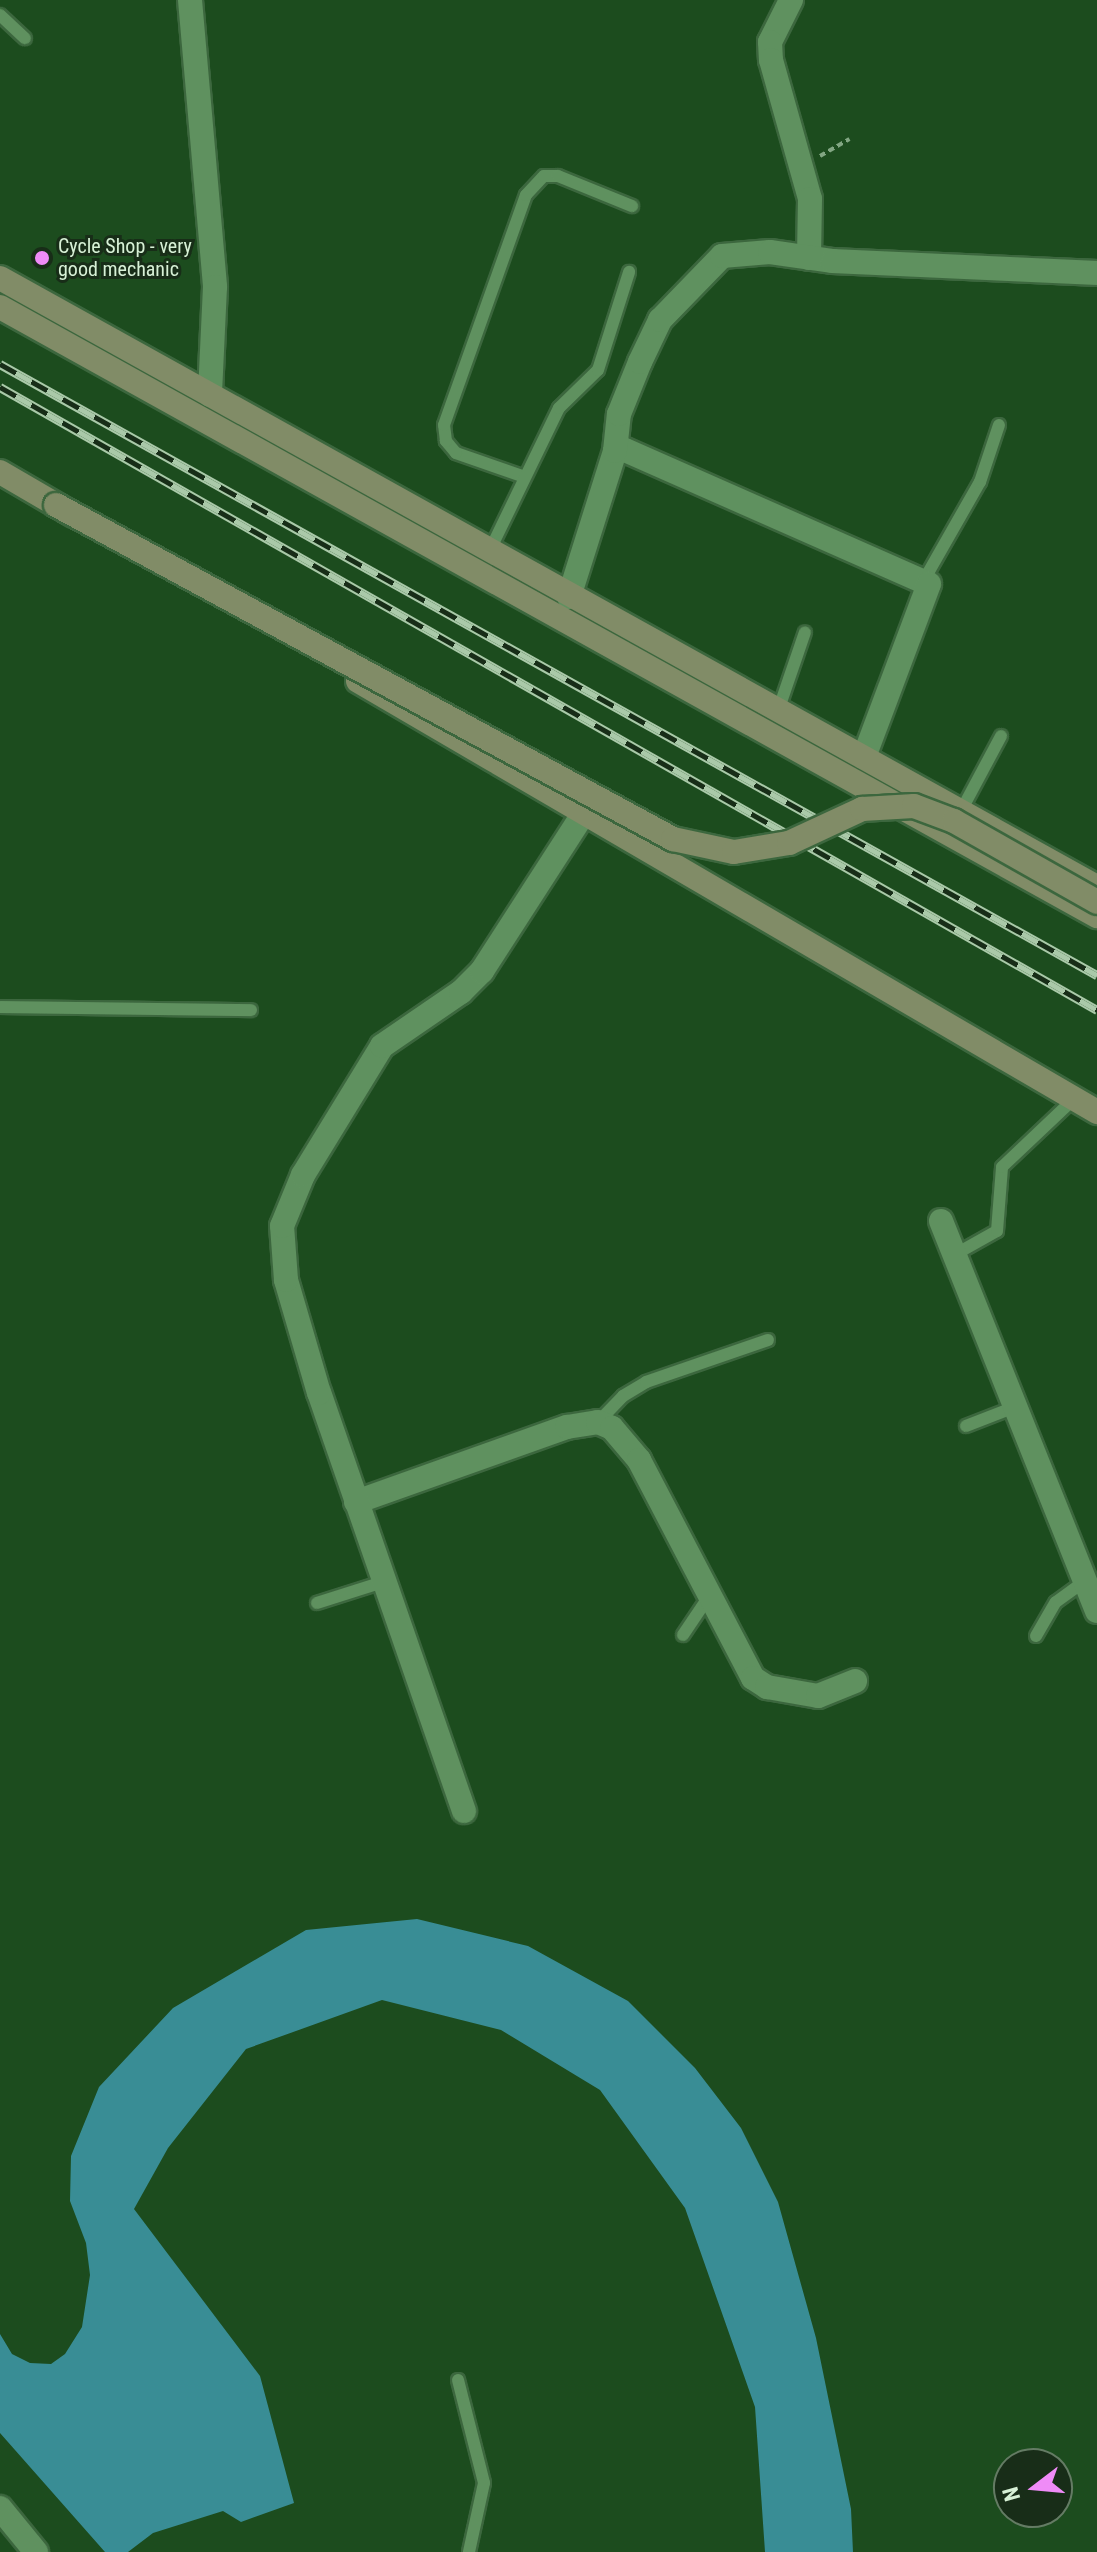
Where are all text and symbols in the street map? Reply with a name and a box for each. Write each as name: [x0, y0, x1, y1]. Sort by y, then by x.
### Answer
place label: Cycle Shop - very good mechanic: [58, 234, 192, 281]
marker: Cycle Shop - very good mechanic: [33, 249, 51, 267]
north arrow: [993, 2448, 1073, 2528]
text: N: [997, 2484, 1025, 2504]

